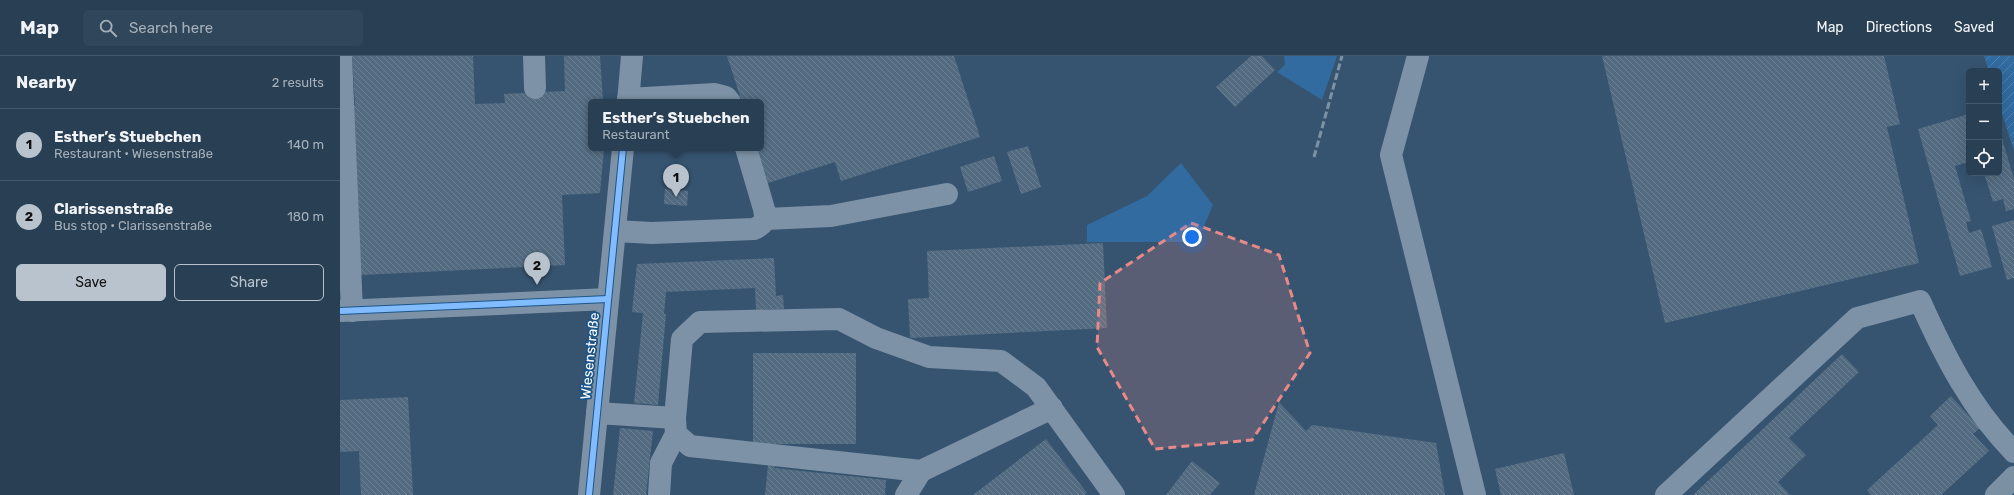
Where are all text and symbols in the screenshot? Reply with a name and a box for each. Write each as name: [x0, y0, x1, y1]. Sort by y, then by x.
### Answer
search box: [83, 10, 363, 46]
text: Map: [20, 16, 59, 39]
icon: search: [97, 17, 119, 39]
text: Search here: [129, 19, 213, 37]
text: Map: [1817, 19, 1844, 36]
text: Directions: [1866, 19, 1932, 36]
text: Saved: [1954, 19, 1994, 36]
map controls: [1966, 68, 2002, 176]
button: +: [1966, 68, 2002, 104]
text: Nearby: [16, 72, 77, 92]
text: 2 results: [272, 75, 324, 90]
popup: [588, 99, 764, 151]
button: −: [1966, 104, 2002, 140]
text: Esther’s Stuebchen: [602, 109, 750, 127]
text: Restaurant: [602, 127, 670, 142]
text: Esther’s Stuebchen: [54, 128, 201, 146]
text: 1: [26, 137, 32, 152]
text: 140 m: [287, 137, 324, 152]
button: locate: [1966, 140, 2002, 176]
text: Restaurant · Wiesenstraße: [54, 146, 213, 161]
pin: 1: [663, 164, 689, 197]
text: Clarissenstraße: [54, 200, 173, 218]
text: 2: [25, 209, 33, 224]
text: 180 m: [287, 209, 324, 224]
text: Bus stop · Clarissenstraße: [54, 218, 212, 233]
your location: [1182, 227, 1202, 247]
pin: 2: [524, 252, 550, 285]
button: Save: [16, 264, 166, 301]
button: Share: [174, 264, 324, 301]
street label: Wiesenstraße: [577, 311, 603, 400]

